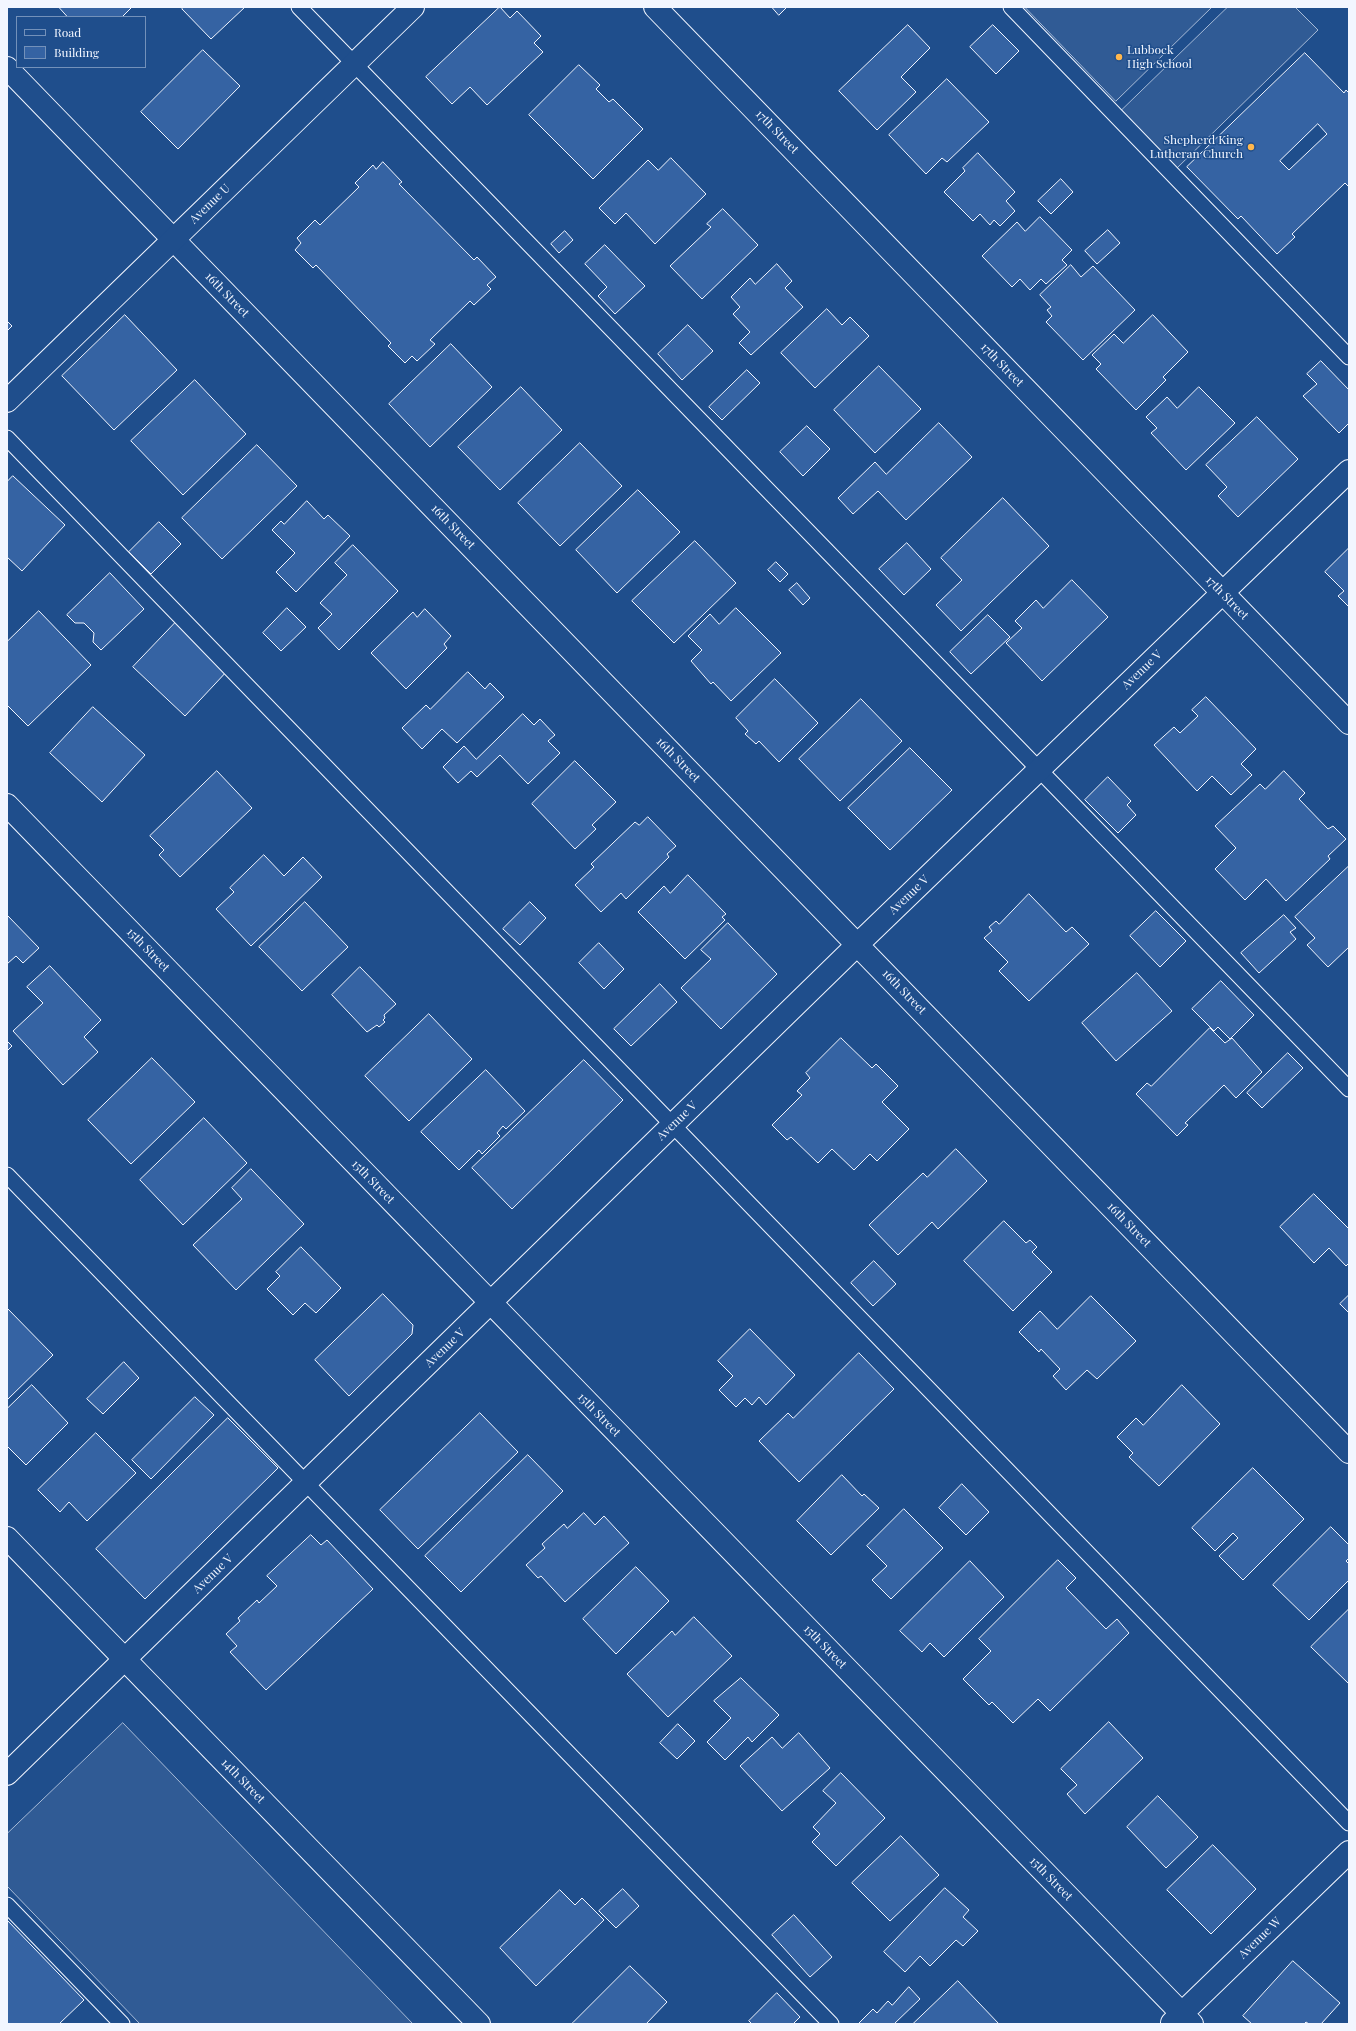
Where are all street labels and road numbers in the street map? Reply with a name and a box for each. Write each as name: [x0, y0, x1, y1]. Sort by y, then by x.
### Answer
street label: 17th Street: [752, 107, 802, 157]
street label: Avenue U: [187, 181, 233, 227]
street label: 16th Street: [202, 269, 252, 321]
street label: 17th Street: [977, 340, 1027, 390]
street label: 16th Street: [428, 501, 478, 553]
street label: 17th Street: [1202, 573, 1252, 623]
street label: Avenue V: [1119, 647, 1165, 693]
street label: 16th Street: [653, 734, 703, 786]
street label: Avenue V: [886, 872, 932, 918]
street label: 15th Street: [123, 925, 173, 975]
street label: 16th Street: [879, 966, 929, 1018]
street label: Avenue V: [654, 1098, 700, 1144]
street label: 15th Street: [348, 1157, 398, 1207]
street label: 16th Street: [1104, 1199, 1154, 1251]
street label: Avenue V: [422, 1325, 468, 1371]
street label: 15th Street: [574, 1390, 624, 1440]
street label: Avenue V: [190, 1551, 236, 1597]
street label: 15th Street: [800, 1622, 850, 1672]
street label: 14th Street: [218, 1756, 268, 1806]
street label: 15th Street: [1026, 1854, 1076, 1904]
street label: Avenue W: [1236, 1914, 1284, 1962]

